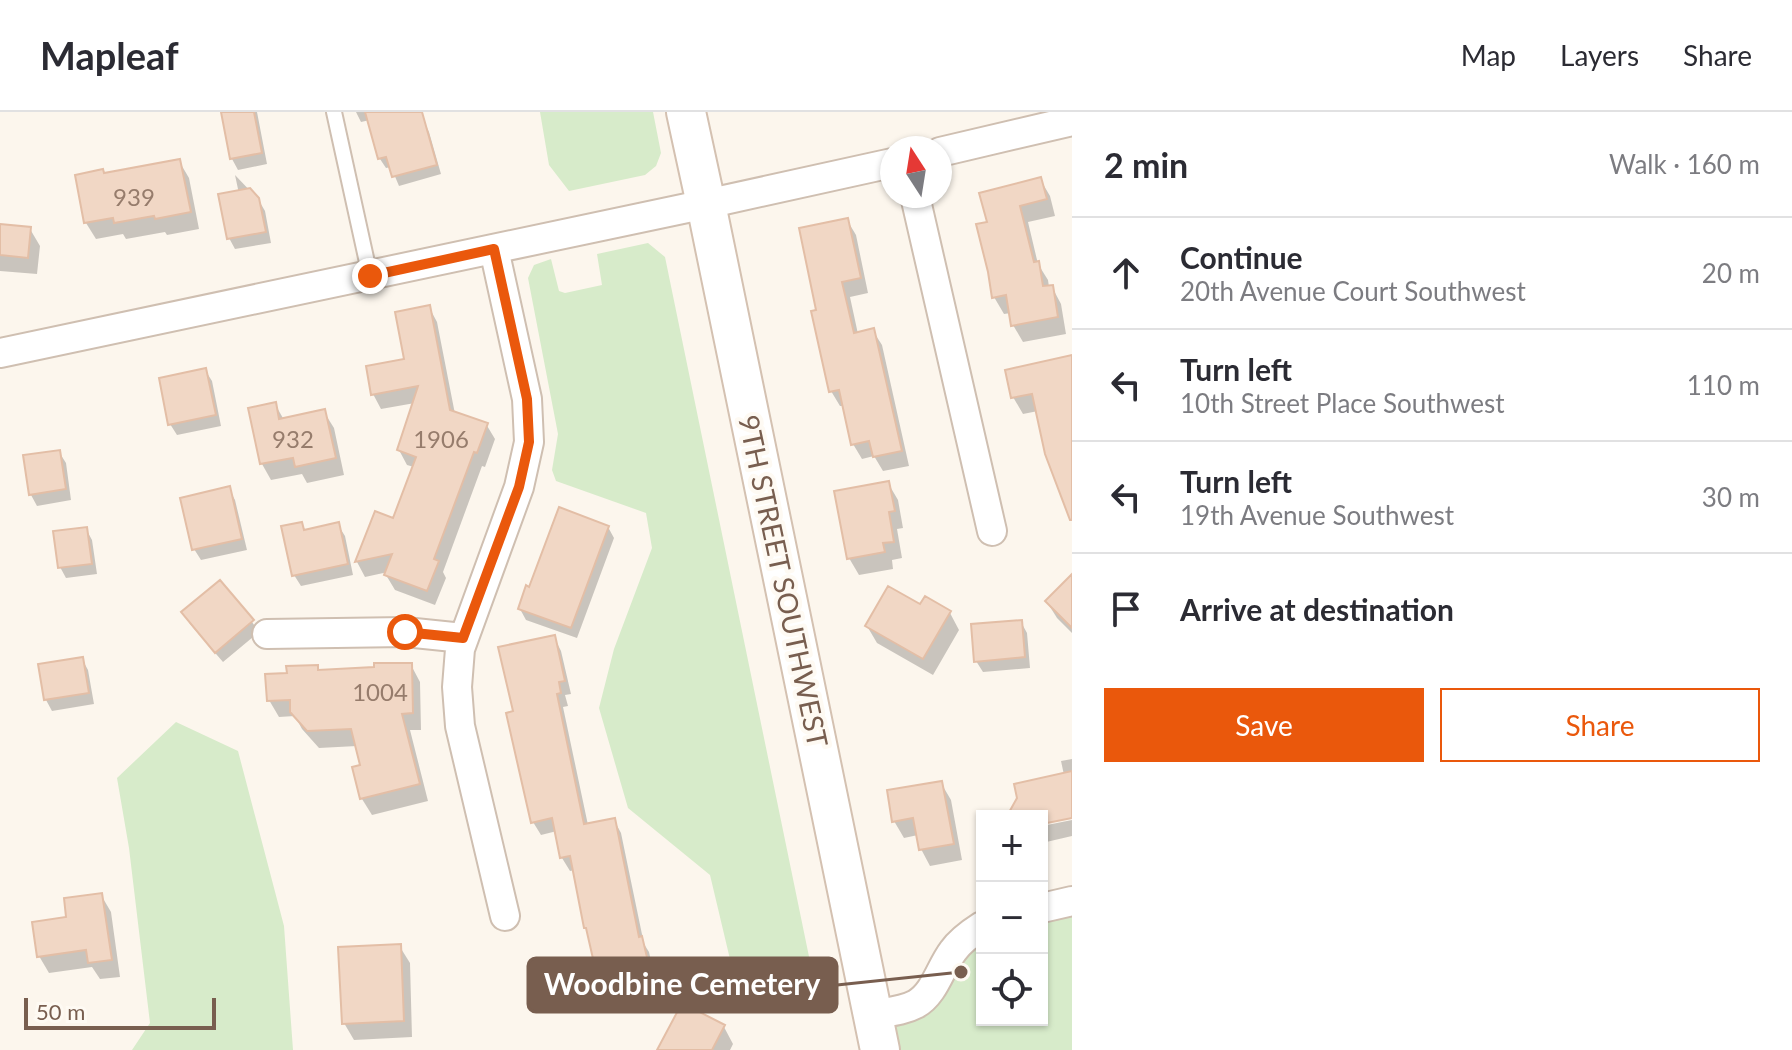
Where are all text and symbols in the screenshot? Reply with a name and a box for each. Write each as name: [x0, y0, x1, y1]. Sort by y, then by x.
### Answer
text: Mapleaf: [40, 32, 179, 78]
text: Map: [1461, 38, 1516, 72]
text: Layers: [1560, 38, 1639, 72]
text: Share: [1683, 38, 1752, 72]
north arrow: [880, 136, 952, 208]
text: 2 min: [1104, 144, 1188, 185]
text: Walk · 160 m: [1609, 148, 1760, 180]
house number: 939: [113, 182, 155, 211]
text: Continue: [1180, 239, 1303, 275]
icon: ahead: [1104, 251, 1148, 295]
text: 20 m: [1702, 257, 1760, 289]
route end: [352, 258, 388, 294]
text: 20th Avenue Court Southwest: [1180, 275, 1526, 307]
text: Turn left: [1180, 351, 1292, 387]
icon: left: [1104, 363, 1148, 407]
text: 110 m: [1687, 369, 1760, 401]
text: 10th Street Place Southwest: [1180, 387, 1505, 419]
street label: 9TH STREET SOUTHWEST: [732, 412, 836, 751]
house number: 932: [272, 424, 314, 453]
house number: 1906: [413, 424, 469, 453]
text: Turn left: [1180, 463, 1292, 499]
icon: left: [1104, 475, 1148, 519]
text: 30 m: [1702, 481, 1760, 513]
text: 19th Avenue Southwest: [1180, 499, 1454, 531]
icon: arrive: [1104, 587, 1148, 631]
text: Arrive at destination: [1180, 591, 1454, 627]
route start: [387, 614, 423, 650]
house number: 1004: [352, 677, 408, 706]
button: Save: [1104, 688, 1424, 762]
button: Share: [1440, 688, 1760, 762]
map controls: [976, 810, 1048, 1026]
button: +: [976, 810, 1048, 882]
button: −: [976, 882, 1048, 954]
button: locate: [976, 954, 1048, 1026]
callout: Woodbine Cemetery: [528, 958, 837, 1012]
text: Woodbine Cemetery: [544, 965, 821, 1001]
scale bar: [24, 994, 216, 1030]
text: 50 m: [36, 998, 85, 1025]

